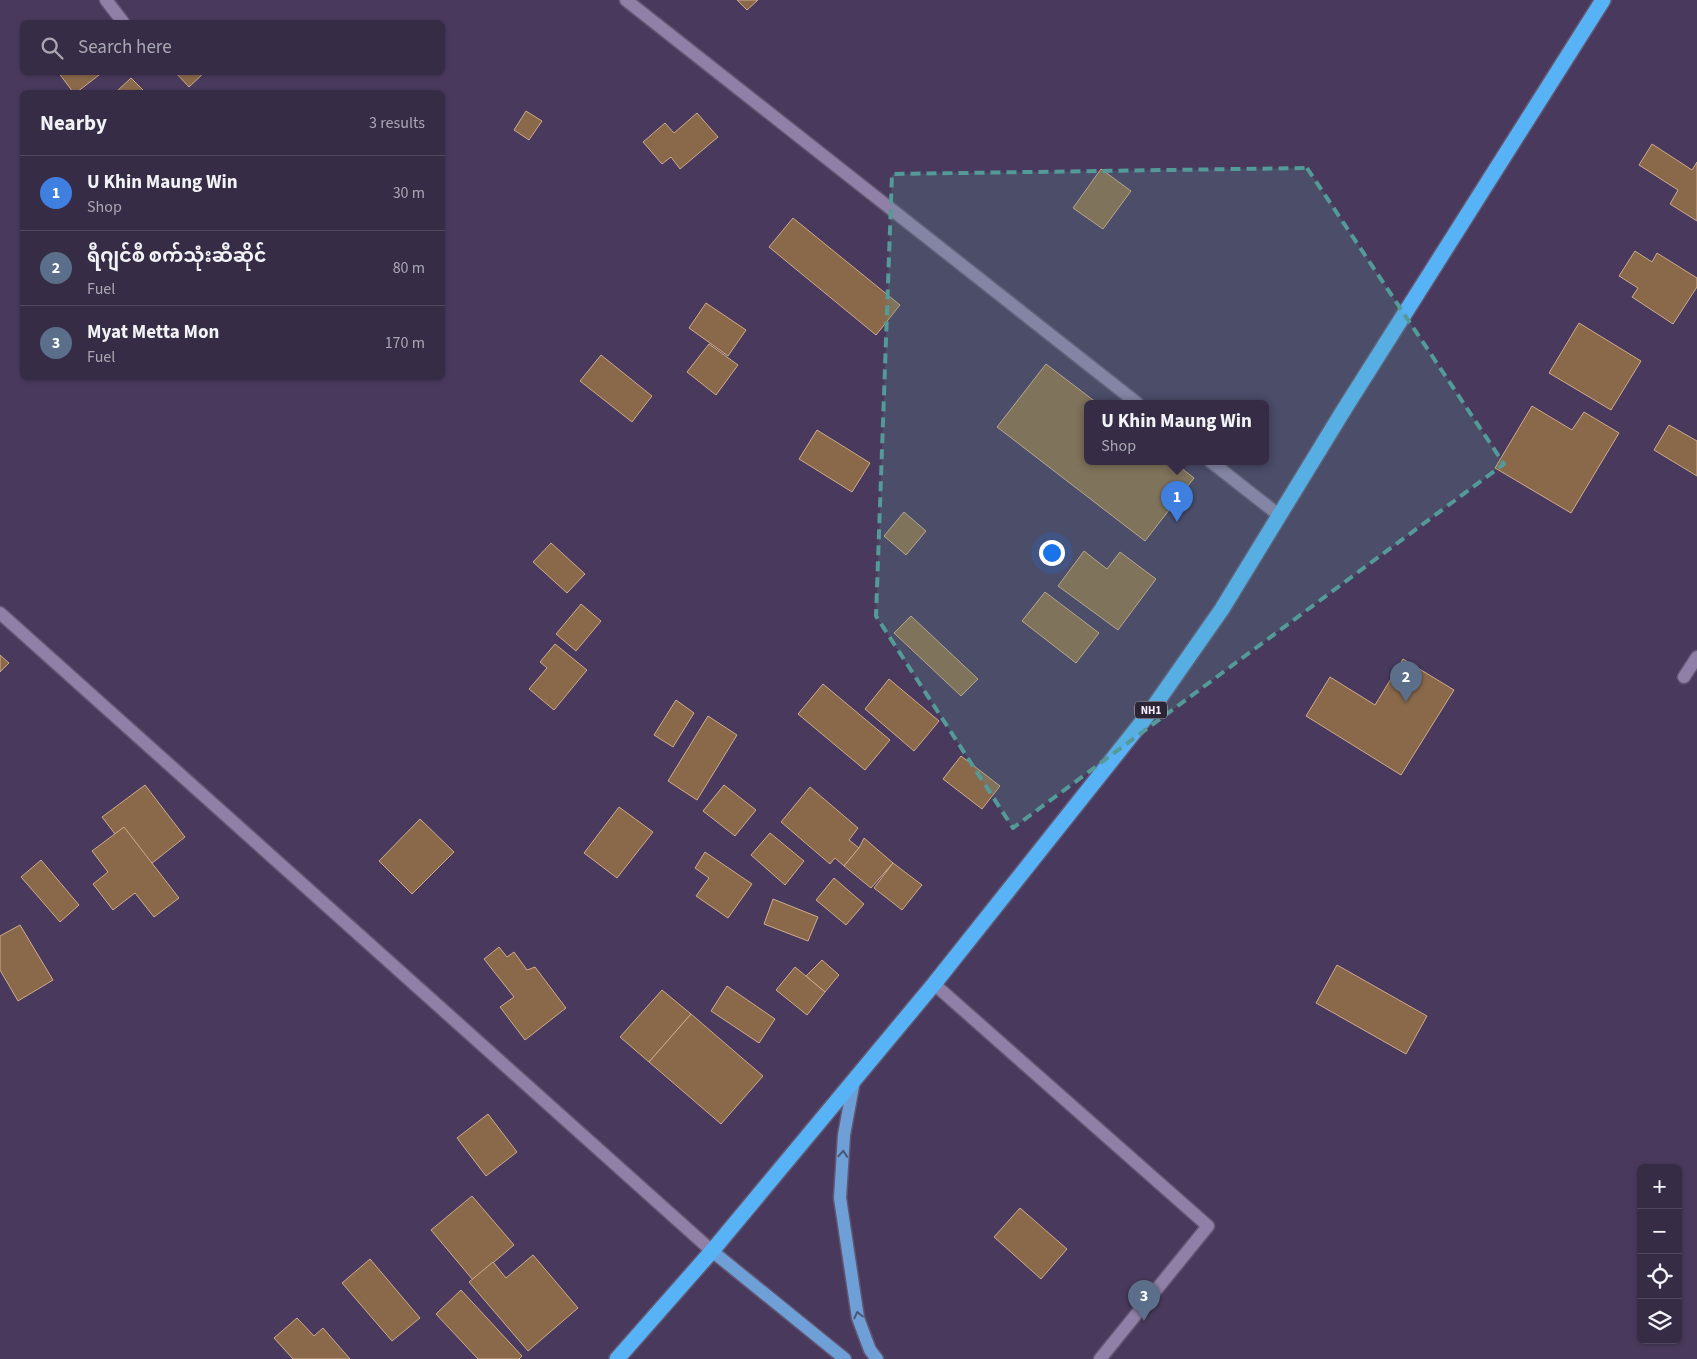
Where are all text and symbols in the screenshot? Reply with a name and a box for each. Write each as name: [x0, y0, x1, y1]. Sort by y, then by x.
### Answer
search box: [20, 20, 445, 75]
icon: search: [38, 34, 66, 62]
text: Search here: [78, 34, 172, 61]
text: Nearby: [40, 108, 107, 138]
text: 3 results: [369, 112, 425, 134]
text: U Khin Maung Win: [87, 169, 238, 196]
text: 1: [52, 182, 60, 204]
text: 30 m: [393, 182, 425, 204]
text: Shop: [87, 196, 122, 218]
text: ရီဂျင်စီ စက်သုံးဆီဆိုင်: [87, 243, 266, 270]
text: 2: [52, 257, 60, 279]
text: 80 m: [393, 257, 425, 279]
text: Fuel: [87, 278, 115, 300]
text: Myat Metta Mon: [87, 319, 219, 346]
text: 3: [52, 332, 60, 354]
text: 170 m: [385, 332, 425, 354]
text: Fuel: [87, 346, 115, 368]
popup: [1084, 400, 1269, 465]
text: U Khin Maung Win: [1101, 408, 1252, 435]
text: Shop: [1101, 435, 1136, 457]
pin: 1: [1161, 481, 1193, 522]
your location: [1039, 540, 1065, 566]
pin: 2: [1390, 661, 1422, 702]
road number: NH1: [1135, 702, 1167, 718]
one-way arrow: [838, 1149, 849, 1157]
map controls: [1637, 1164, 1682, 1344]
button: +: [1637, 1164, 1682, 1209]
button: −: [1637, 1209, 1682, 1254]
button: locate: [1637, 1254, 1682, 1299]
pin: 3: [1128, 1280, 1160, 1321]
button: layers: [1637, 1299, 1682, 1344]
one-way arrow: [853, 1310, 864, 1319]

